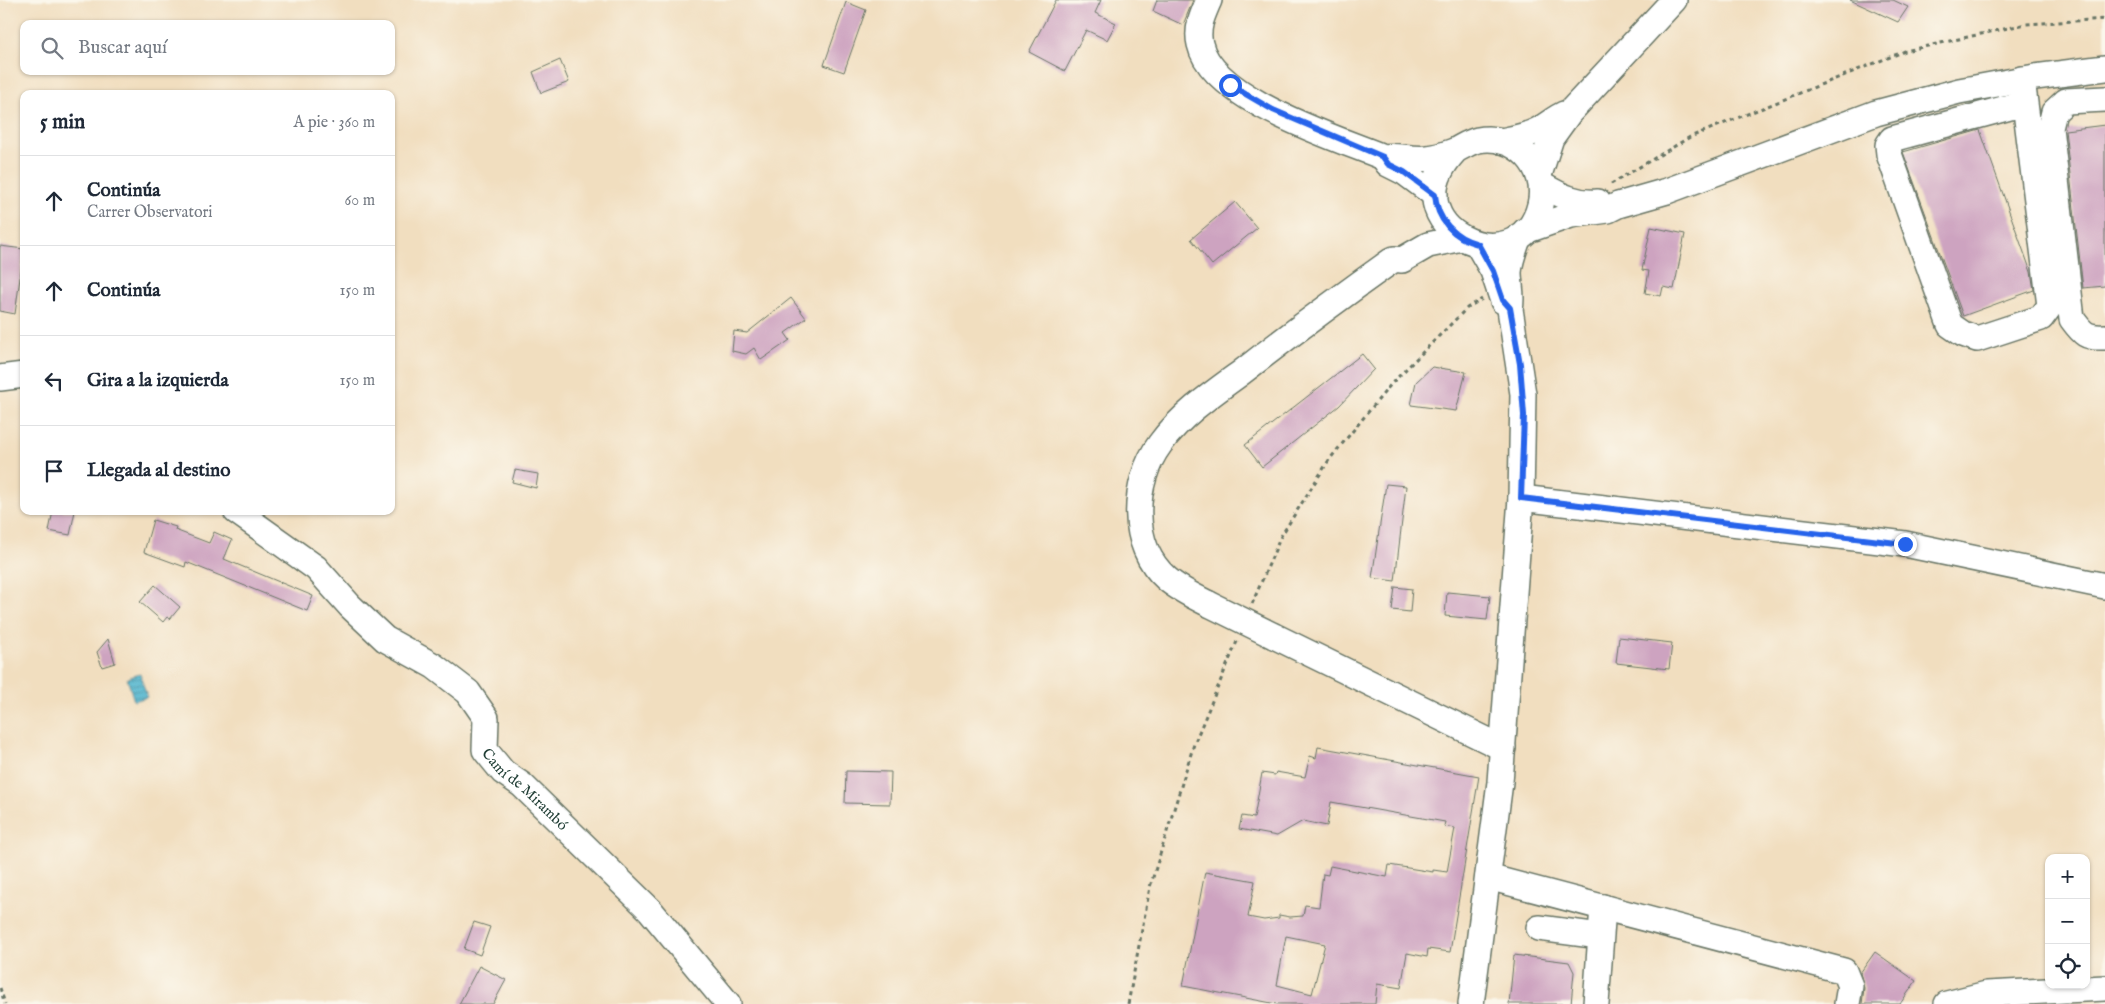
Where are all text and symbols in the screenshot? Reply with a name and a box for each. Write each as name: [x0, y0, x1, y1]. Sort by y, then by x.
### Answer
search box: [20, 20, 395, 75]
icon: search: [38, 34, 66, 62]
text: Buscar aquí: [78, 36, 167, 60]
route start: [1219, 74, 1242, 97]
text: 5 min: [40, 109, 85, 136]
text: A pie · 360 m: [294, 113, 375, 133]
text: Continúa: [87, 179, 161, 203]
icon: ahead: [40, 187, 68, 215]
text: 60 m: [345, 191, 375, 211]
text: Carrer Observatori: [87, 203, 213, 223]
icon: ahead: [40, 277, 68, 305]
text: Continúa: [87, 279, 161, 303]
text: 150 m: [340, 281, 375, 301]
icon: left: [40, 367, 68, 395]
text: Gira a la izquierda: [87, 369, 229, 393]
text: 150 m: [340, 371, 375, 391]
icon: arrive: [40, 457, 68, 485]
text: Llegada al destino: [87, 459, 230, 483]
route end: [1894, 533, 1917, 556]
street label: Camí de Mirambó: [478, 744, 572, 834]
map controls: [2045, 854, 2090, 989]
button: +: [2045, 854, 2090, 899]
button: −: [2045, 899, 2090, 944]
button: locate: [2045, 944, 2090, 989]

